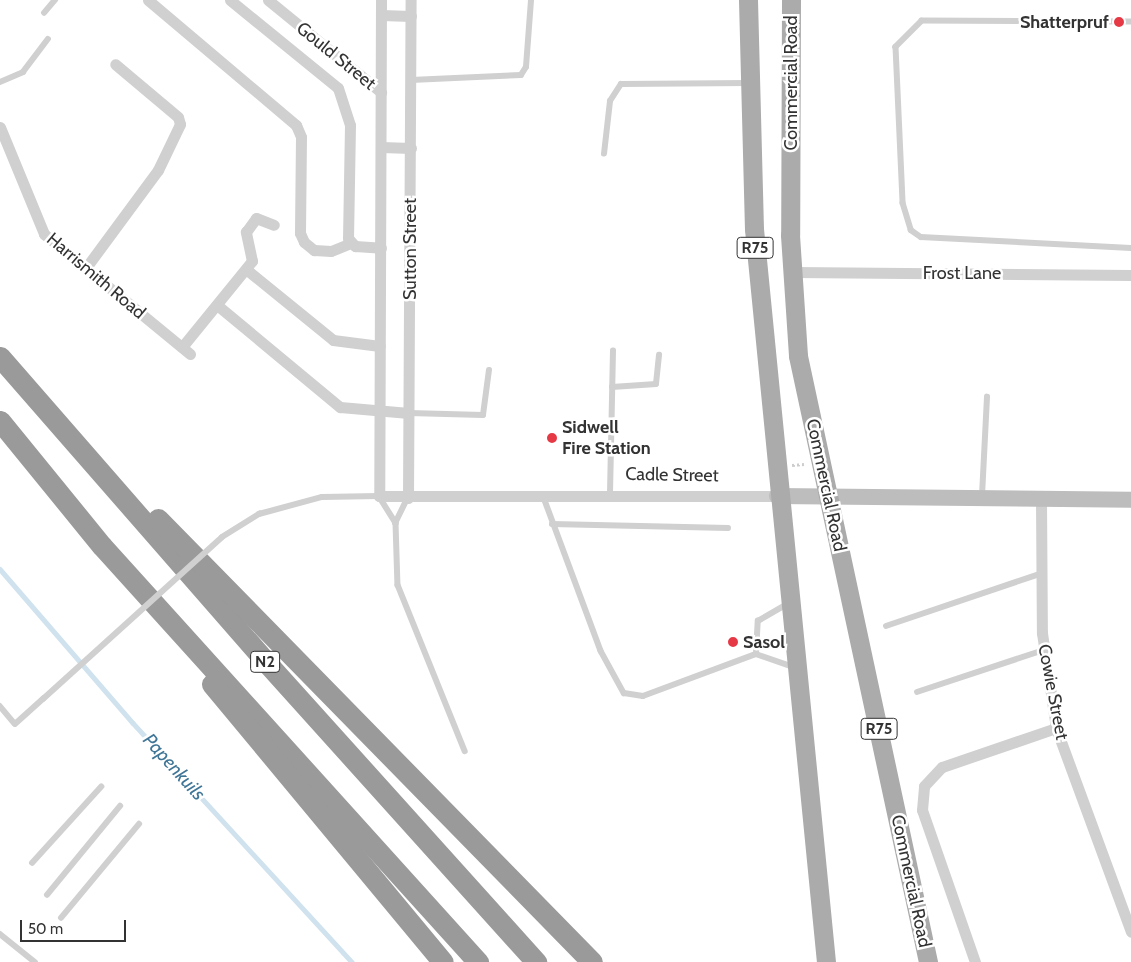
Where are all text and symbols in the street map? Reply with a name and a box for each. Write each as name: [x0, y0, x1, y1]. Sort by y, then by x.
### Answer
place label: Shatterpruf: [1020, 11, 1109, 33]
street label: Commercial Road: [780, 16, 802, 150]
marker: Shatterpruf: [1113, 16, 1125, 28]
street label: Gould Street: [292, 17, 380, 95]
street label: Sutton Street: [399, 198, 421, 300]
street label: Harrismith Road: [42, 228, 150, 324]
road number: R75: [736, 234, 774, 262]
street label: Frost Lane: [923, 262, 1001, 284]
place label: Sidwell Fire Station: [562, 417, 651, 459]
street label: Commercial Road: [801, 417, 851, 553]
marker: Sidwell Fire Station: [546, 432, 558, 444]
street label: Cadle Street: [625, 463, 719, 487]
place label: Sasol: [743, 631, 785, 653]
marker: Sasol: [727, 636, 739, 648]
street label: Cowie Street: [1033, 642, 1073, 742]
road number: N2: [250, 649, 280, 676]
road number: R75: [860, 716, 898, 742]
water label: Papenkuils: [138, 729, 210, 805]
street label: Commercial Road: [886, 813, 936, 949]
scale bar: [22, 910, 129, 942]
text: 50 m: [28, 920, 63, 938]

